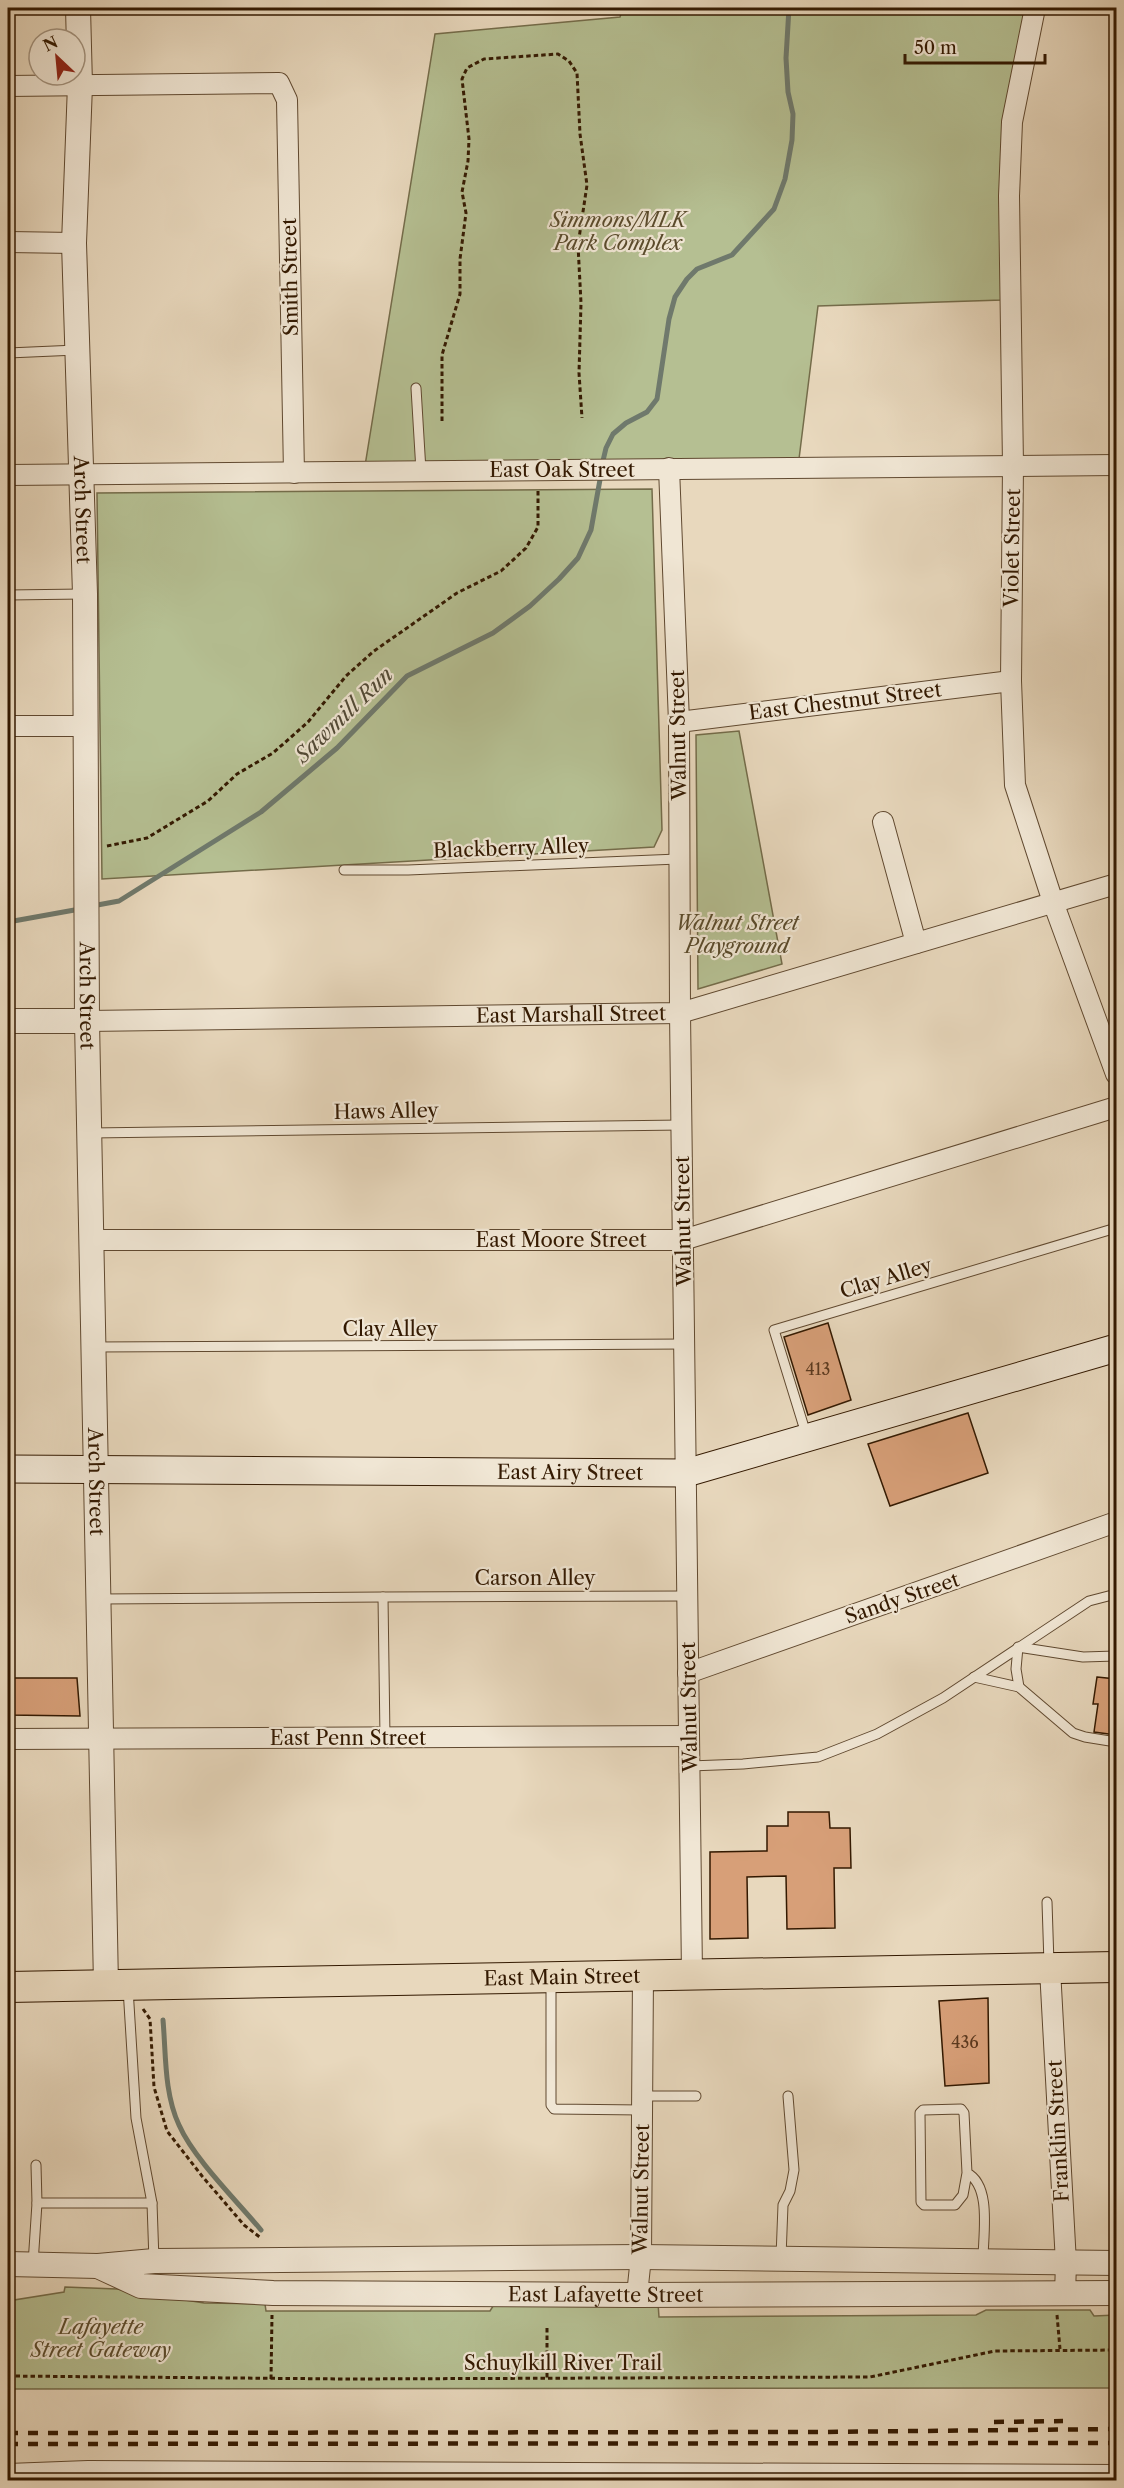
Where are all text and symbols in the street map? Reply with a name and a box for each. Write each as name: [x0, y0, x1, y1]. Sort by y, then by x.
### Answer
north arrow: [27, 27, 87, 87]
scale bar: [905, 27, 1044, 65]
text: N: [40, 31, 61, 56]
text: 50 m: [914, 37, 957, 59]
park label: Simmons/MLK Park Complex: [549, 208, 689, 255]
street label: Smith Street: [277, 218, 303, 336]
street label: Arch Street: [69, 454, 96, 564]
street label: East Oak Street: [489, 458, 635, 482]
street label: Violet Street: [999, 488, 1025, 609]
water label: Sawmill Run: [288, 662, 398, 769]
street label: Walnut Street: [665, 670, 691, 801]
street label: East Chestnut Street: [747, 677, 943, 725]
street label: Blackberry Alley: [433, 833, 590, 863]
park label: Walnut Street Playground: [675, 911, 800, 958]
street label: Arch Street: [75, 941, 100, 1050]
street label: East Marshall Street: [476, 1001, 666, 1028]
street label: Haws Alley: [333, 1098, 440, 1124]
street label: Walnut Street: [670, 1156, 696, 1287]
street label: East Moore Street: [476, 1228, 646, 1252]
street label: Clay Alley: [837, 1252, 936, 1303]
street label: Clay Alley: [342, 1317, 438, 1341]
house number: 413: [806, 1359, 830, 1379]
street label: Arch Street: [83, 1426, 109, 1536]
street label: East Airy Street: [497, 1460, 643, 1485]
street label: Carson Alley: [474, 1566, 596, 1590]
street label: Sandy Street: [842, 1567, 962, 1629]
street label: Walnut Street: [676, 1642, 702, 1773]
street label: East Penn Street: [270, 1726, 426, 1750]
street label: East Main Street: [483, 1964, 640, 1990]
house number: 436: [951, 2032, 979, 2052]
street label: Franklin Street: [1042, 2059, 1074, 2203]
street label: Walnut Street: [628, 2124, 654, 2255]
street label: East Lafayette Street: [508, 2282, 703, 2307]
park label: Lafayette Street Gateway: [30, 2315, 171, 2362]
street label: Schuylkill River Trail: [464, 2351, 662, 2375]

